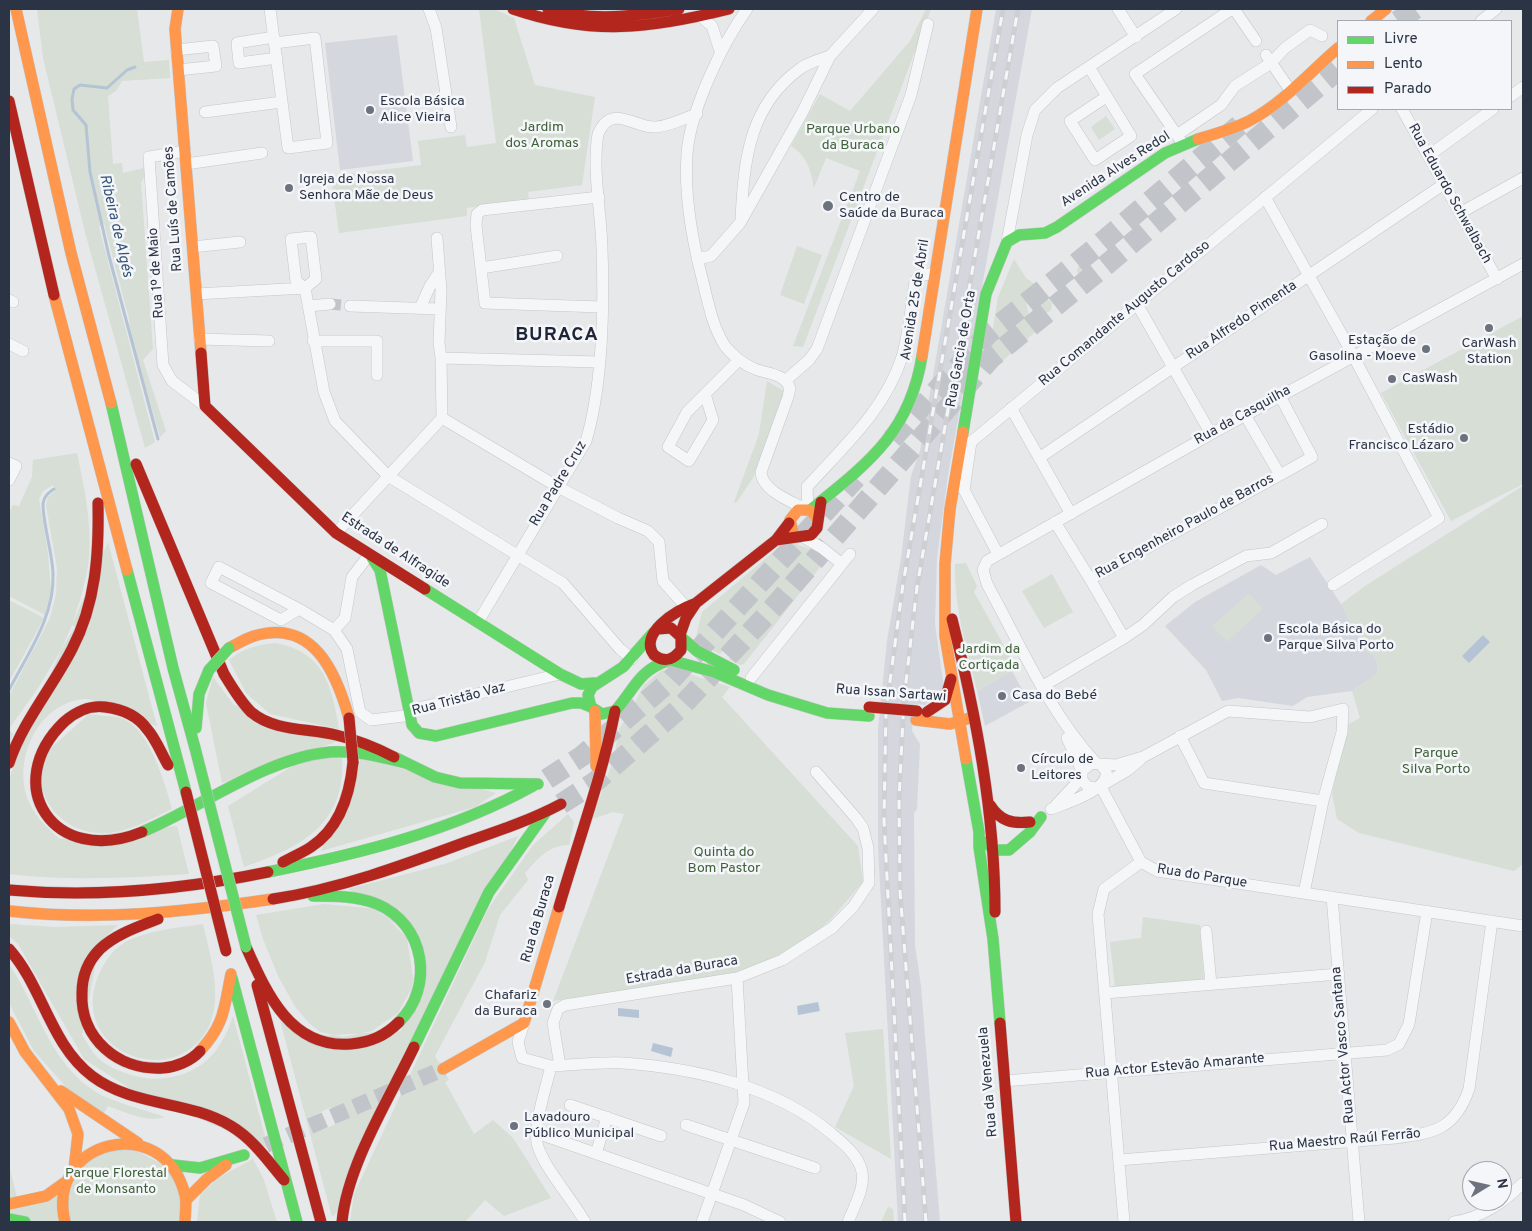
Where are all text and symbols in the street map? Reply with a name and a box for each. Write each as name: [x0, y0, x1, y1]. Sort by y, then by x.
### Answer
legend: [1337, 20, 1512, 110]
text: Livre: [1384, 30, 1418, 49]
text: Lento: [1384, 55, 1423, 74]
text: Parado: [1384, 80, 1432, 99]
place label: Escola Básica Alice Vieira: [380, 94, 465, 126]
marker: Escola Básica Alice Vieira: [364, 104, 376, 116]
park label: Jardim dos Aromas: [505, 120, 579, 152]
street label: Rua Eduardo Schwalbach: [1404, 121, 1494, 267]
park label: Parque Urbano da Buraca: [806, 122, 900, 154]
street label: Avenida Alves Redol: [1058, 128, 1174, 212]
street label: Rua Luís de Camões: [161, 146, 187, 272]
place label: Igreja de Nossa Senhora Mãe de Deus: [299, 172, 433, 204]
water label: Ribeira de Algés: [94, 173, 136, 279]
marker: Igreja de Nossa Senhora Mãe de Deus: [283, 182, 295, 194]
place label: Centro de Saúde da Buraca: [839, 190, 944, 222]
marker: Centro de Saúde da Buraca: [821, 199, 835, 213]
street label: Rua 1º de Maio: [145, 227, 169, 319]
street label: Rua Comandante Augusto Cardoso: [1036, 237, 1214, 391]
street label: Avenida 25 de Abril: [898, 238, 934, 362]
street label: Rua Alfredo Pimenta: [1184, 278, 1300, 364]
street label: Rua Garcia de Orta: [943, 289, 981, 409]
marker: CarWash Station: [1483, 322, 1495, 334]
district label: BURACA: [514, 325, 600, 347]
place label: Estação de Gasolina - Moeve: [1309, 333, 1416, 366]
place label: CarWash Station: [1461, 336, 1517, 368]
marker: Estação de Gasolina - Moeve: [1420, 343, 1432, 355]
place label: CasWash: [1402, 371, 1458, 387]
marker: CasWash: [1386, 373, 1398, 385]
street label: Rua da Casquilha: [1192, 383, 1294, 449]
place label: Estádio Francisco Lázaro: [1348, 422, 1454, 454]
marker: Estádio Francisco Lázaro: [1458, 432, 1470, 444]
street label: Rua Padre Cruz: [527, 438, 591, 530]
street label: Rua Engenheiro Paulo de Barros: [1093, 471, 1277, 583]
street label: Estrada de Alfragide: [337, 509, 453, 593]
place label: Escola Básica do Parque Silva Porto: [1278, 622, 1394, 654]
marker: Escola Básica do Parque Silva Porto: [1262, 632, 1274, 644]
park label: Jardim da Cortiçada: [958, 642, 1020, 674]
street label: Rua Tristão Vaz: [410, 679, 508, 721]
street label: Rua Issan Sartawi: [835, 682, 947, 706]
place label: Casa do Bebé: [1012, 688, 1097, 704]
marker: Casa do Bebé: [996, 690, 1008, 702]
park label: Parque Silva Porto: [1402, 746, 1470, 779]
place label: Círculo de Leitores: [1031, 752, 1094, 784]
marker: Círculo de Leitores: [1015, 762, 1027, 774]
park label: Quinta do Bom Pastor: [688, 845, 760, 878]
street label: Rua do Parque: [1156, 862, 1248, 892]
street label: Rua da Buraca: [518, 873, 560, 965]
street label: Estrada da Buraca: [625, 953, 739, 989]
street label: Rua Actor Vasco Santana: [1329, 966, 1359, 1124]
place label: Chafariz da Buraca: [474, 988, 537, 1020]
marker: Chafariz da Buraca: [541, 998, 553, 1010]
street label: Rua da Venezuela: [976, 1026, 1002, 1138]
street label: Rua Actor Estevão Amarante: [1085, 1051, 1265, 1083]
place label: Lavadouro Público Municipal: [524, 1110, 634, 1142]
marker: Lavadouro Público Municipal: [508, 1120, 520, 1132]
street label: Rua Maestro Raúl Ferrão: [1268, 1126, 1422, 1156]
north arrow: [1462, 1161, 1512, 1211]
park label: Parque Florestal de Monsanto: [65, 1166, 167, 1198]
text: N: [1492, 1177, 1511, 1190]

